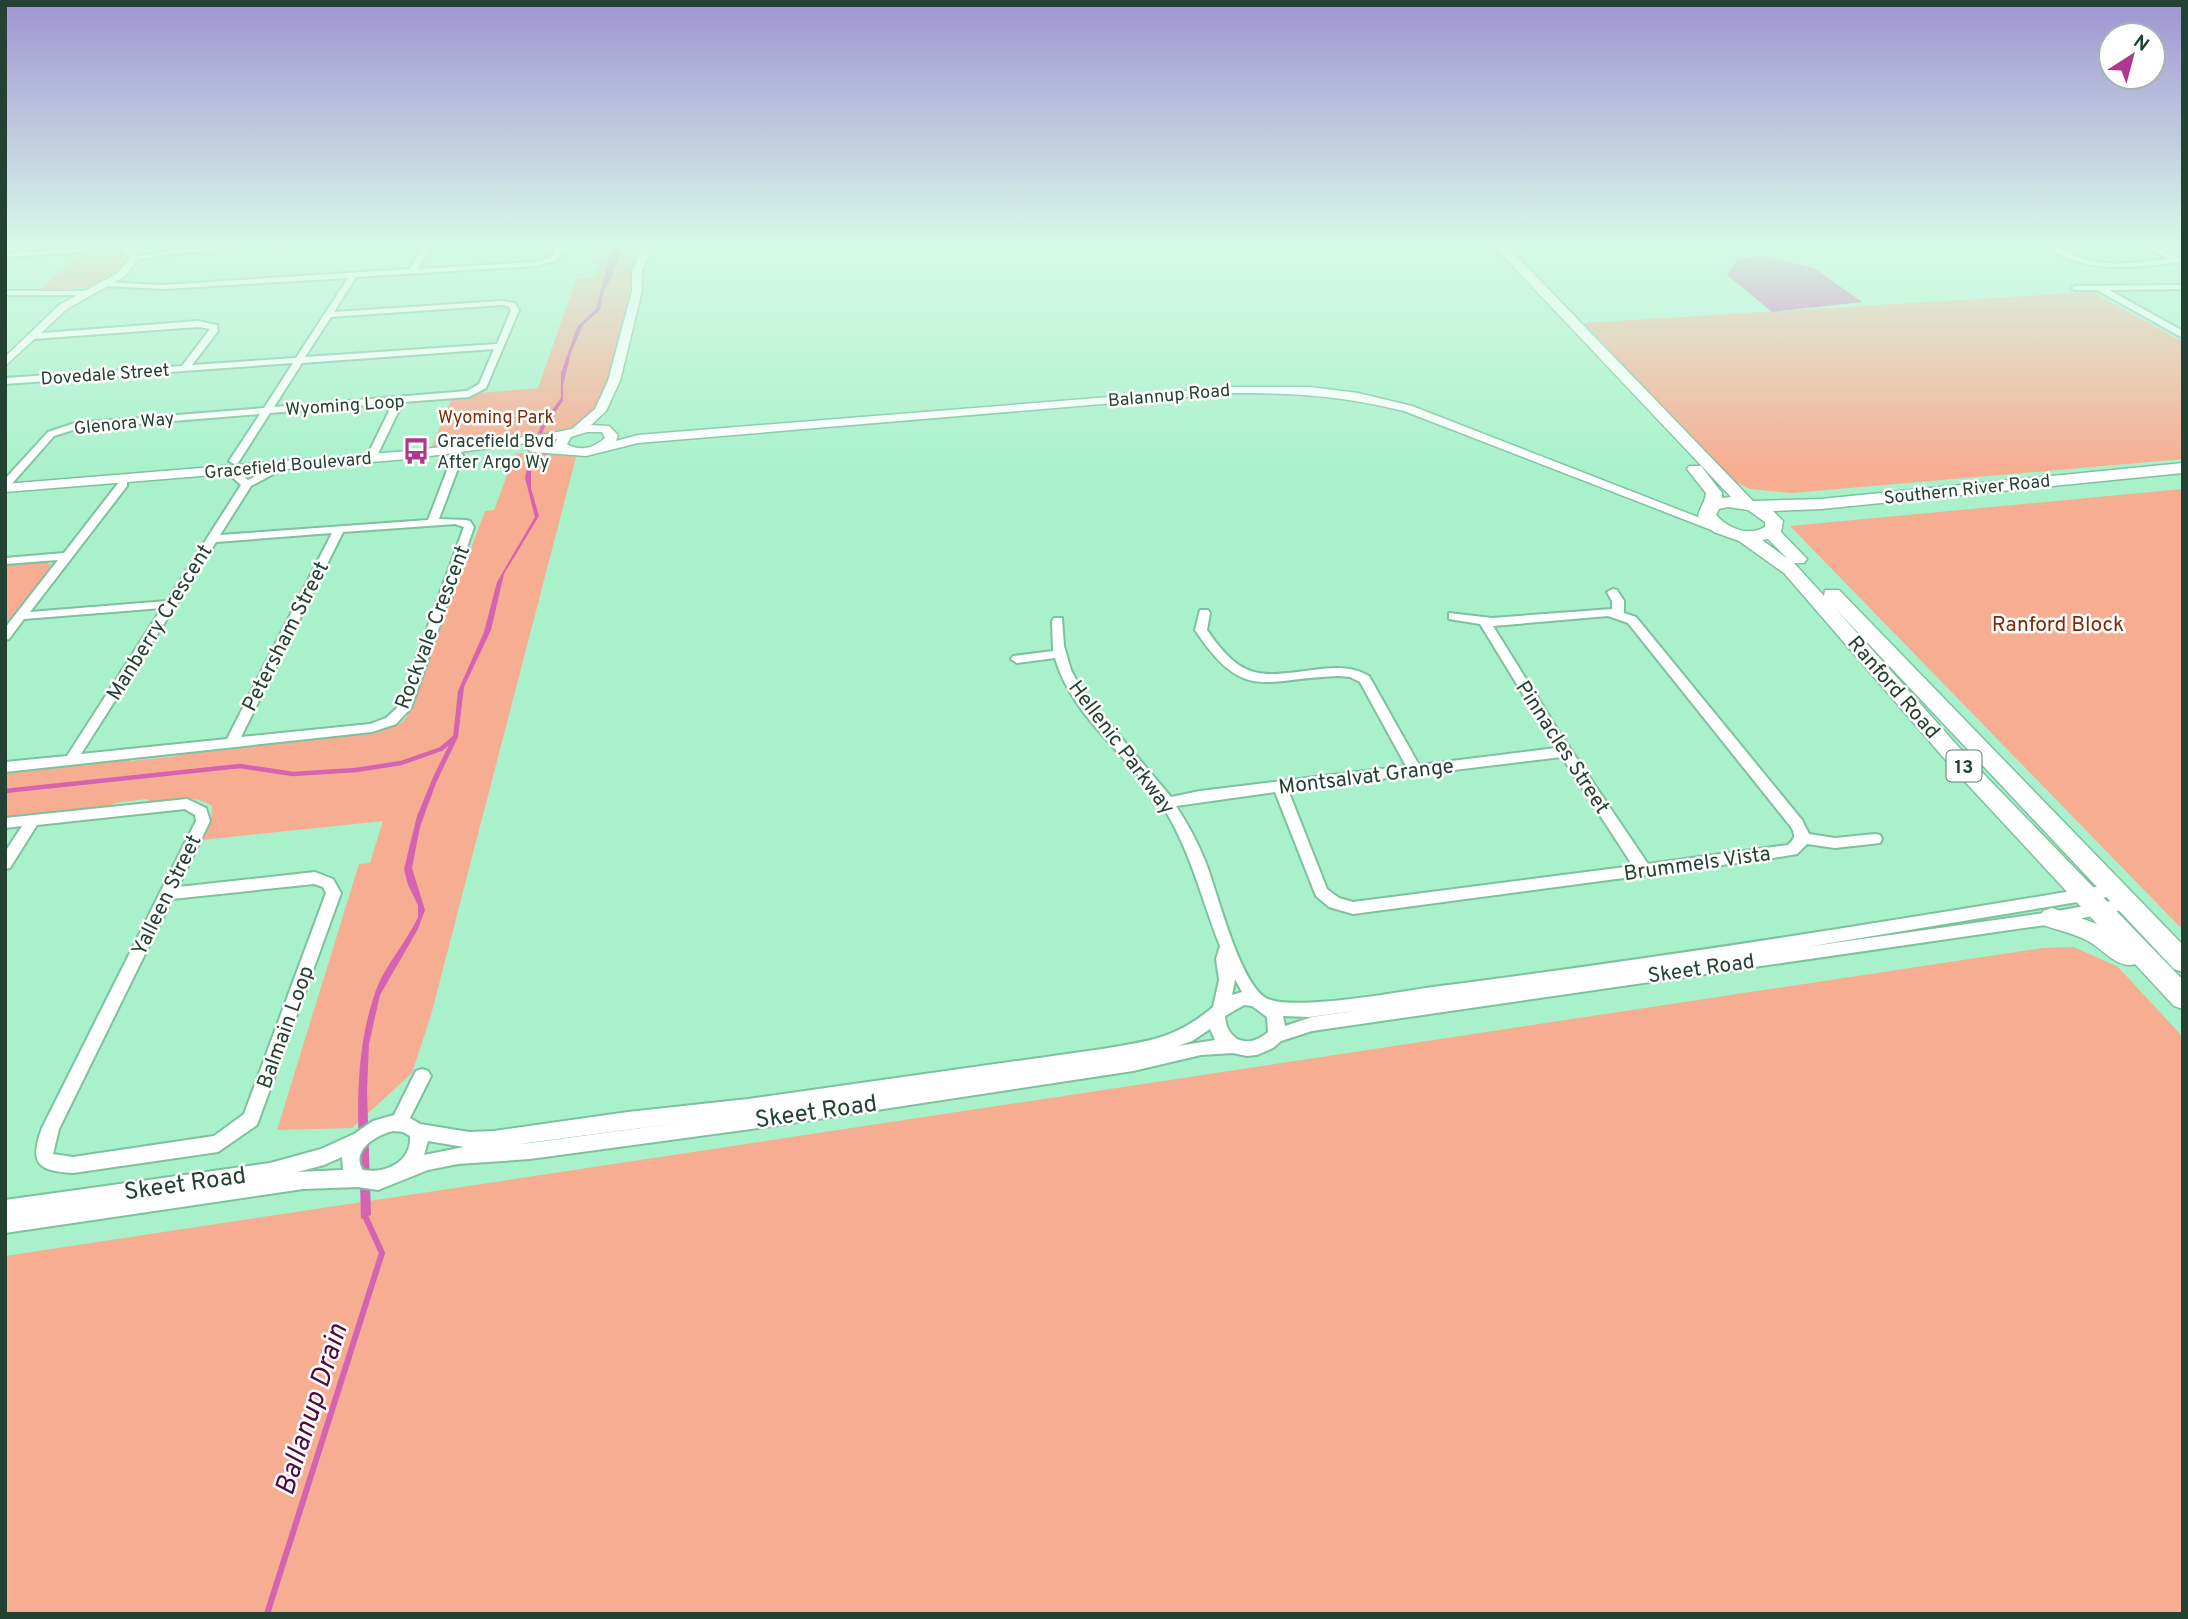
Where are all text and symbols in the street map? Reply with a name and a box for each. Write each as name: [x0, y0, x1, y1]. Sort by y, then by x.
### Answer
north arrow: [2097, 21, 2167, 91]
text: N: [2128, 30, 2153, 58]
street label: Dovedale Street: [40, 360, 170, 391]
street label: Balannup Road: [1107, 380, 1231, 413]
street label: Wyoming Loop: [285, 391, 405, 422]
park label: Wyoming Park: [438, 407, 554, 430]
street label: Glenora Way: [73, 408, 176, 441]
place label: Gracefield Bvd After Argo Wy: [437, 431, 554, 475]
bus stop icon: Gracefield Bvd After Argo Wy: [401, 436, 431, 466]
street label: Gracefield Boulevard: [203, 448, 373, 485]
street label: Southern River Road: [1883, 470, 2051, 511]
street label: Manberry Crescent: [101, 540, 219, 706]
street label: Rockvale Crescent: [390, 542, 477, 713]
street label: Petersham Street: [237, 557, 336, 716]
park label: Ranford Block: [1992, 612, 2124, 639]
street label: Ranford Road: [1841, 631, 1945, 745]
street label: Hellenic Parkway: [1062, 675, 1180, 820]
street label: Pinnacles Street: [1509, 676, 1615, 820]
road number: 13: [1946, 750, 1982, 782]
street label: Montsalvat Grange: [1277, 753, 1455, 802]
street label: Yalleen Street: [126, 831, 208, 961]
street label: Brummels Vista: [1622, 841, 1772, 888]
street label: Skeet Road: [1646, 949, 1756, 990]
street label: Balmain Loop: [252, 962, 321, 1093]
street label: Skeet Road: [753, 1090, 879, 1136]
street label: Skeet Road: [122, 1162, 248, 1208]
water label: Ballanup Drain: [268, 1319, 358, 1500]

